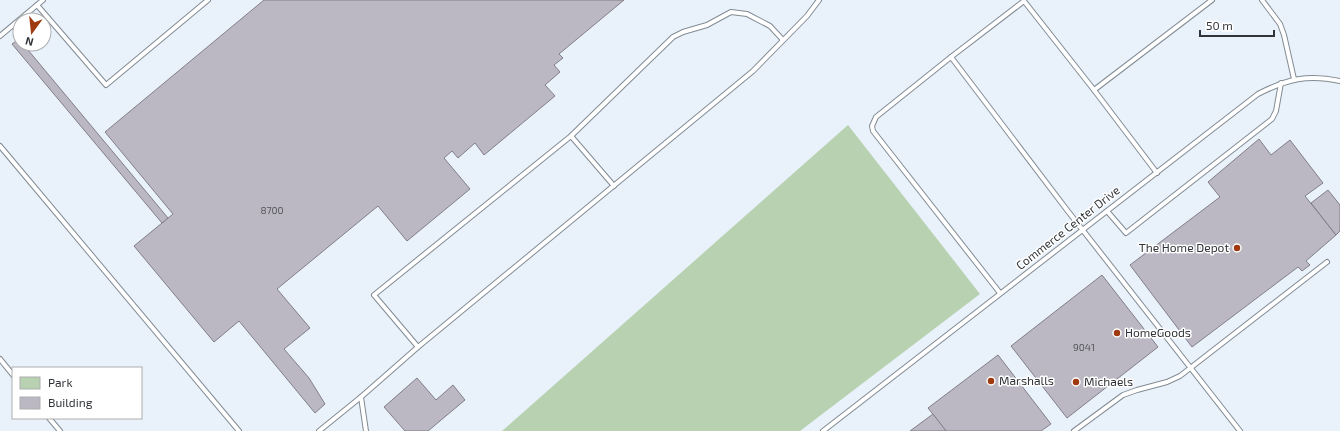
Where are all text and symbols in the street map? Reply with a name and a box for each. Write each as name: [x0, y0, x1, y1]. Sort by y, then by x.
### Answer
north arrow: [12, 12, 52, 52]
scale bar: [1200, 12, 1274, 38]
text: 50 m: [1206, 18, 1233, 32]
text: N: [24, 35, 35, 49]
street label: Commerce Center Drive: [1013, 182, 1122, 272]
house number: 8700: [260, 204, 284, 216]
place label: The Home Depot: [1139, 240, 1229, 254]
marker: The Home Depot: [1232, 243, 1242, 253]
place label: HomeGoods: [1125, 325, 1191, 339]
marker: HomeGoods: [1112, 328, 1122, 338]
house number: 9041: [1073, 341, 1095, 353]
legend: [12, 367, 142, 419]
place label: Marshalls: [999, 373, 1054, 387]
place label: Michaels: [1084, 374, 1133, 388]
text: Park: [48, 375, 73, 389]
marker: Marshalls: [986, 376, 996, 386]
marker: Michaels: [1071, 377, 1081, 387]
text: Building: [48, 395, 93, 409]

